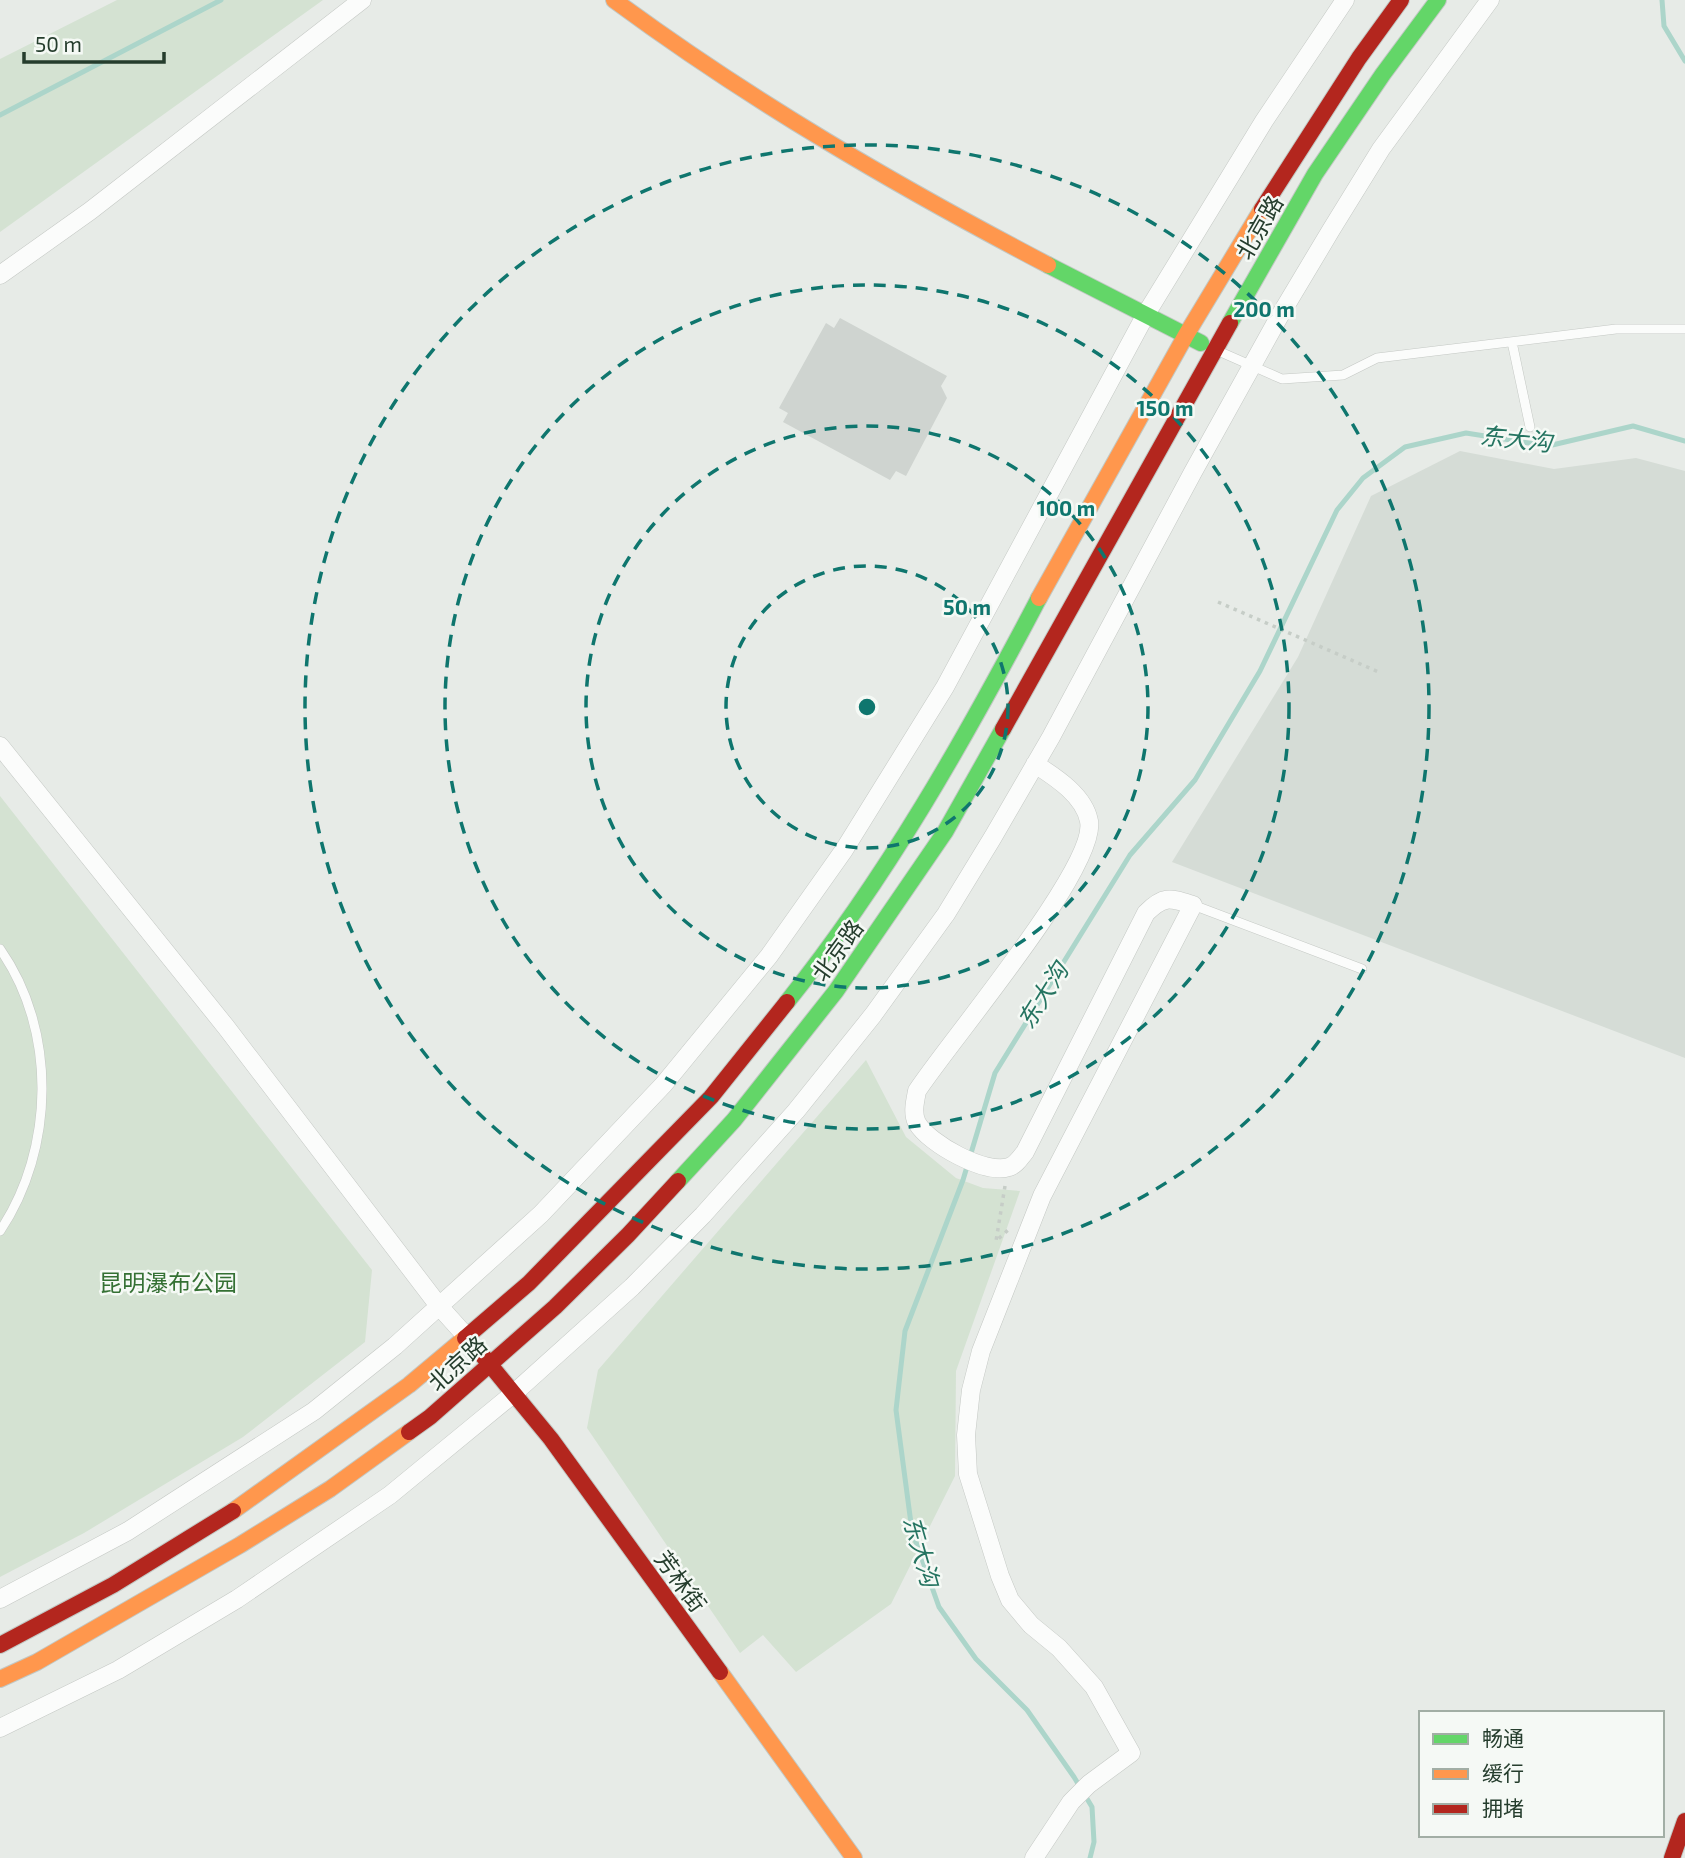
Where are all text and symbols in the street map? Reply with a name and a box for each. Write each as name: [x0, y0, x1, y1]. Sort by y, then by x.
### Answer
scale bar: [24, 21, 164, 65]
text: 50 m: [35, 31, 82, 56]
street label: 北京路: [1230, 190, 1288, 264]
text: 200 m: [1233, 296, 1295, 321]
text: 150 m: [1137, 395, 1193, 420]
water label: 东大沟: [1479, 420, 1556, 456]
text: 100 m: [1037, 495, 1095, 520]
text: 50 m: [943, 594, 991, 619]
centre of rings: [855, 695, 879, 719]
street label: 北京路: [805, 914, 869, 986]
water label: 东大沟: [1011, 954, 1075, 1033]
park label: 昆明瀑布公园: [99, 1268, 237, 1296]
street label: 北京路: [422, 1330, 492, 1396]
water label: 东大沟: [898, 1512, 947, 1592]
street label: 芳林街: [649, 1545, 713, 1617]
legend: [1419, 1711, 1664, 1837]
text: 畅通: [1482, 1725, 1524, 1750]
text: 缓行: [1482, 1760, 1524, 1785]
text: 拥堵: [1482, 1795, 1524, 1820]

